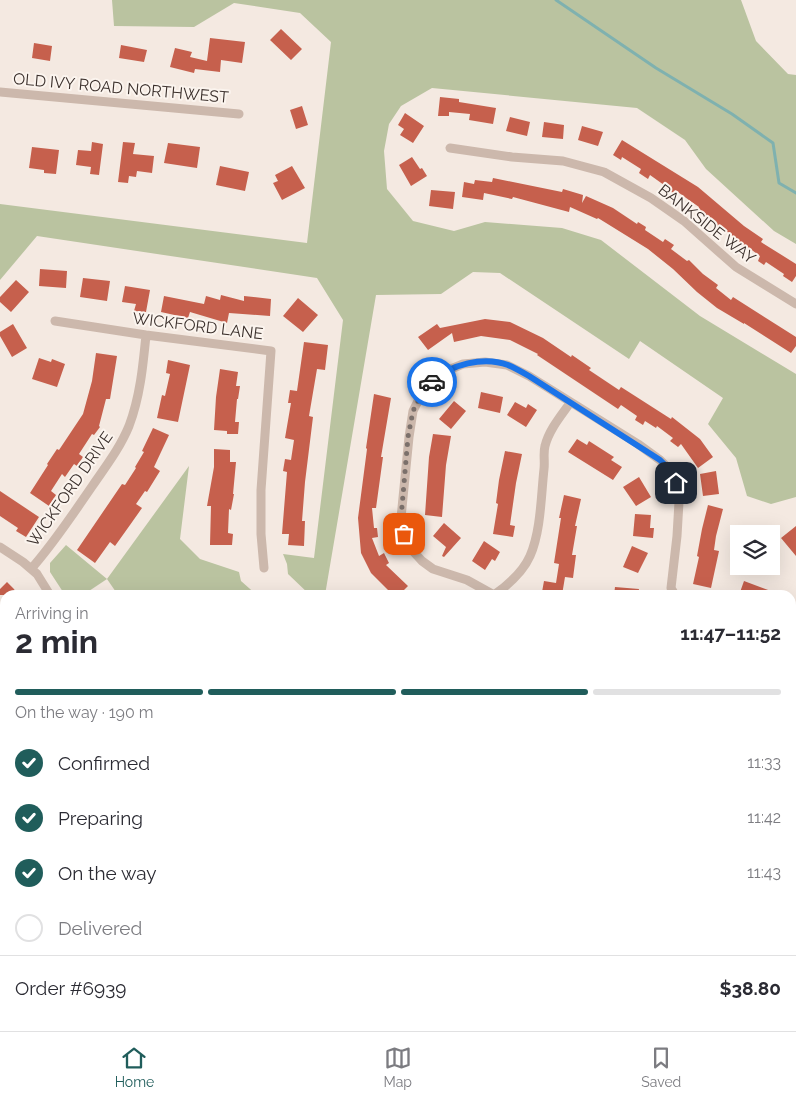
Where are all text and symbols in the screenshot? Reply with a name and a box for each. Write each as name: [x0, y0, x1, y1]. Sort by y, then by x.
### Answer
street label: OLD IVY ROAD NORTHWEST: [13, 69, 230, 107]
street label: BANKSIDE WAY: [655, 180, 760, 268]
street label: WICKFORD LANE: [132, 309, 265, 343]
courier: [407, 357, 457, 407]
icon: car: [418, 368, 446, 396]
street label: WICKFORD DRIVE: [23, 428, 117, 550]
pin: [655, 462, 697, 504]
icon: home: [662, 469, 690, 497]
pin: [383, 513, 425, 555]
icon: bag: [390, 520, 418, 548]
map controls: [730, 525, 780, 575]
button: layers: [730, 525, 780, 575]
text: Arriving in: [15, 604, 89, 623]
text: 11:47–11:52: [680, 622, 781, 644]
text: 2 min: [15, 623, 98, 660]
text: On the way · 190 m: [15, 703, 154, 722]
icon: check: [15, 749, 43, 777]
text: Confirmed: [58, 752, 150, 774]
text: 11:33: [747, 753, 781, 772]
icon: check: [15, 804, 43, 832]
text: Preparing: [58, 807, 143, 829]
text: 11:42: [747, 808, 781, 827]
icon: check: [15, 859, 43, 887]
text: On the way: [58, 862, 157, 884]
text: 11:43: [747, 863, 781, 882]
text: Delivered: [58, 917, 142, 939]
text: Order #6939: [15, 977, 126, 999]
text: $38.80: [720, 977, 781, 999]
tab: Home: [115, 1044, 154, 1090]
tab: Map: [384, 1044, 412, 1090]
tab: Saved: [641, 1044, 681, 1090]

